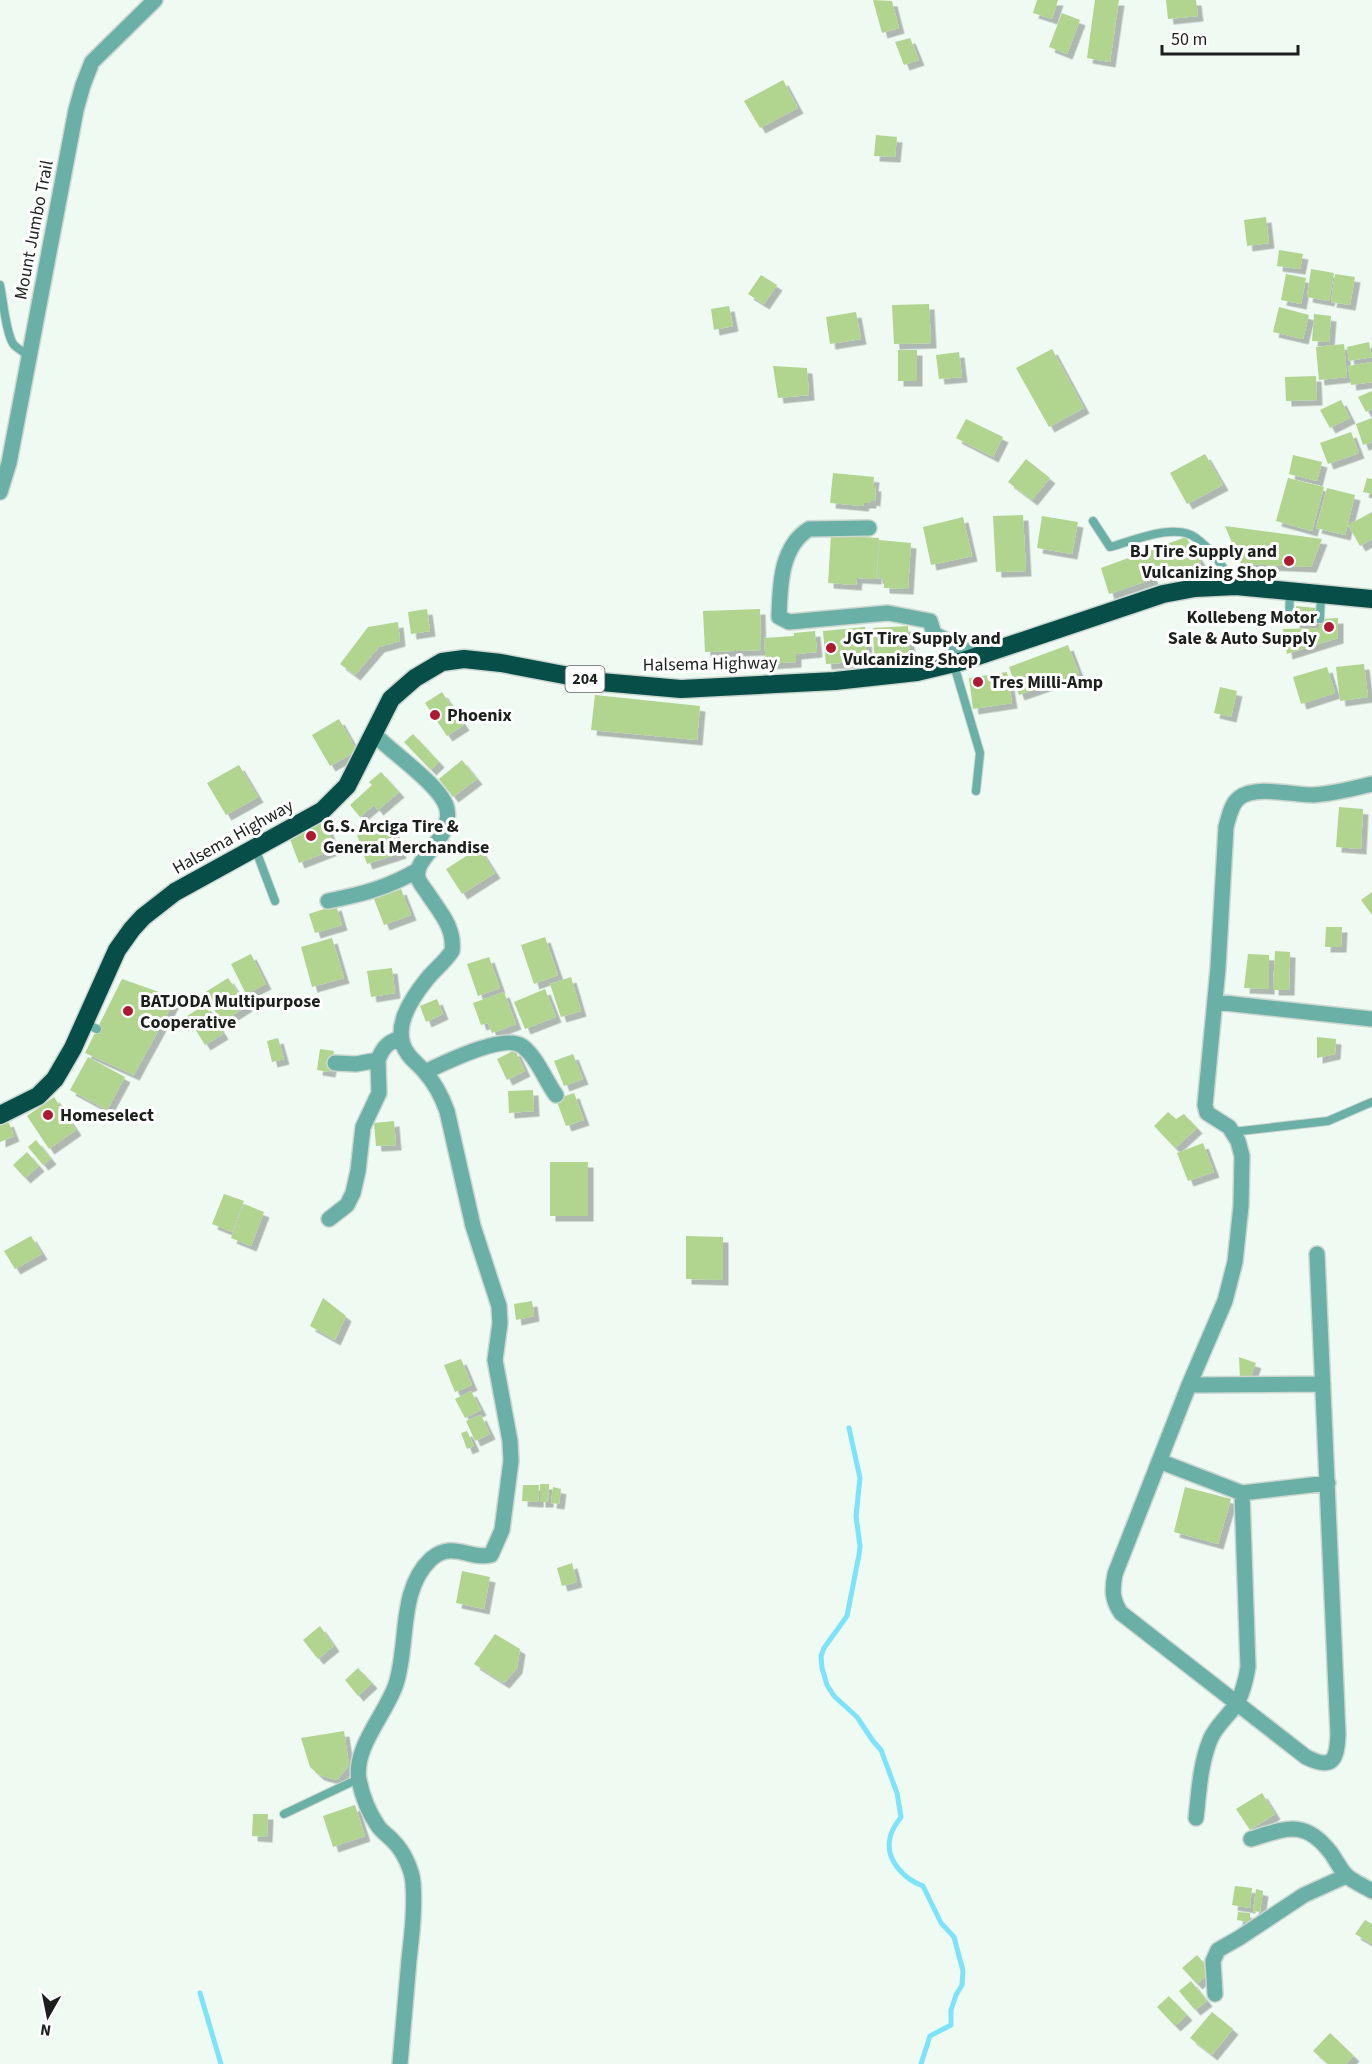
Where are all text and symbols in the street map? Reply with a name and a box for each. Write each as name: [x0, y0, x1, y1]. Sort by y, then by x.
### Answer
scale bar: [1162, 18, 1298, 56]
text: 50 m: [1171, 27, 1207, 52]
street label: Mount Jumbo Trail: [8, 158, 60, 302]
place label: BJ Tire Supply and Vulcanizing Shop: [1130, 539, 1277, 585]
marker: BJ Tire Supply and Vulcanizing Shop: [1282, 554, 1296, 568]
place label: Kollebeng Motor Sale & Auto Supply: [1168, 605, 1318, 651]
marker: Kollebeng Motor Sale & Auto Supply: [1322, 620, 1336, 634]
place label: JGT Tire Supply and Vulcanizing Shop: [842, 626, 1001, 672]
marker: JGT Tire Supply and Vulcanizing Shop: [824, 641, 838, 655]
street label: Halsema Highway: [642, 650, 778, 678]
road number: 204: [566, 666, 604, 692]
place label: Tres Milli-Amp: [990, 670, 1103, 695]
marker: Tres Milli-Amp: [971, 675, 985, 689]
place label: Phoenix: [447, 703, 512, 728]
marker: Phoenix: [428, 708, 442, 722]
street label: Halsema Highway: [168, 793, 298, 881]
place label: G.S. Arciga Tire & General Merchandise: [323, 814, 489, 860]
marker: G.S. Arciga Tire & General Merchandise: [304, 829, 318, 843]
place label: BATJODA Multipurpose Cooperative: [140, 989, 321, 1035]
marker: BATJODA Multipurpose Cooperative: [121, 1004, 135, 1018]
place label: Homeselect: [60, 1103, 154, 1128]
marker: Homeselect: [41, 1108, 55, 1122]
north arrow: [18, 1986, 78, 2046]
text: N: [39, 2018, 53, 2042]

